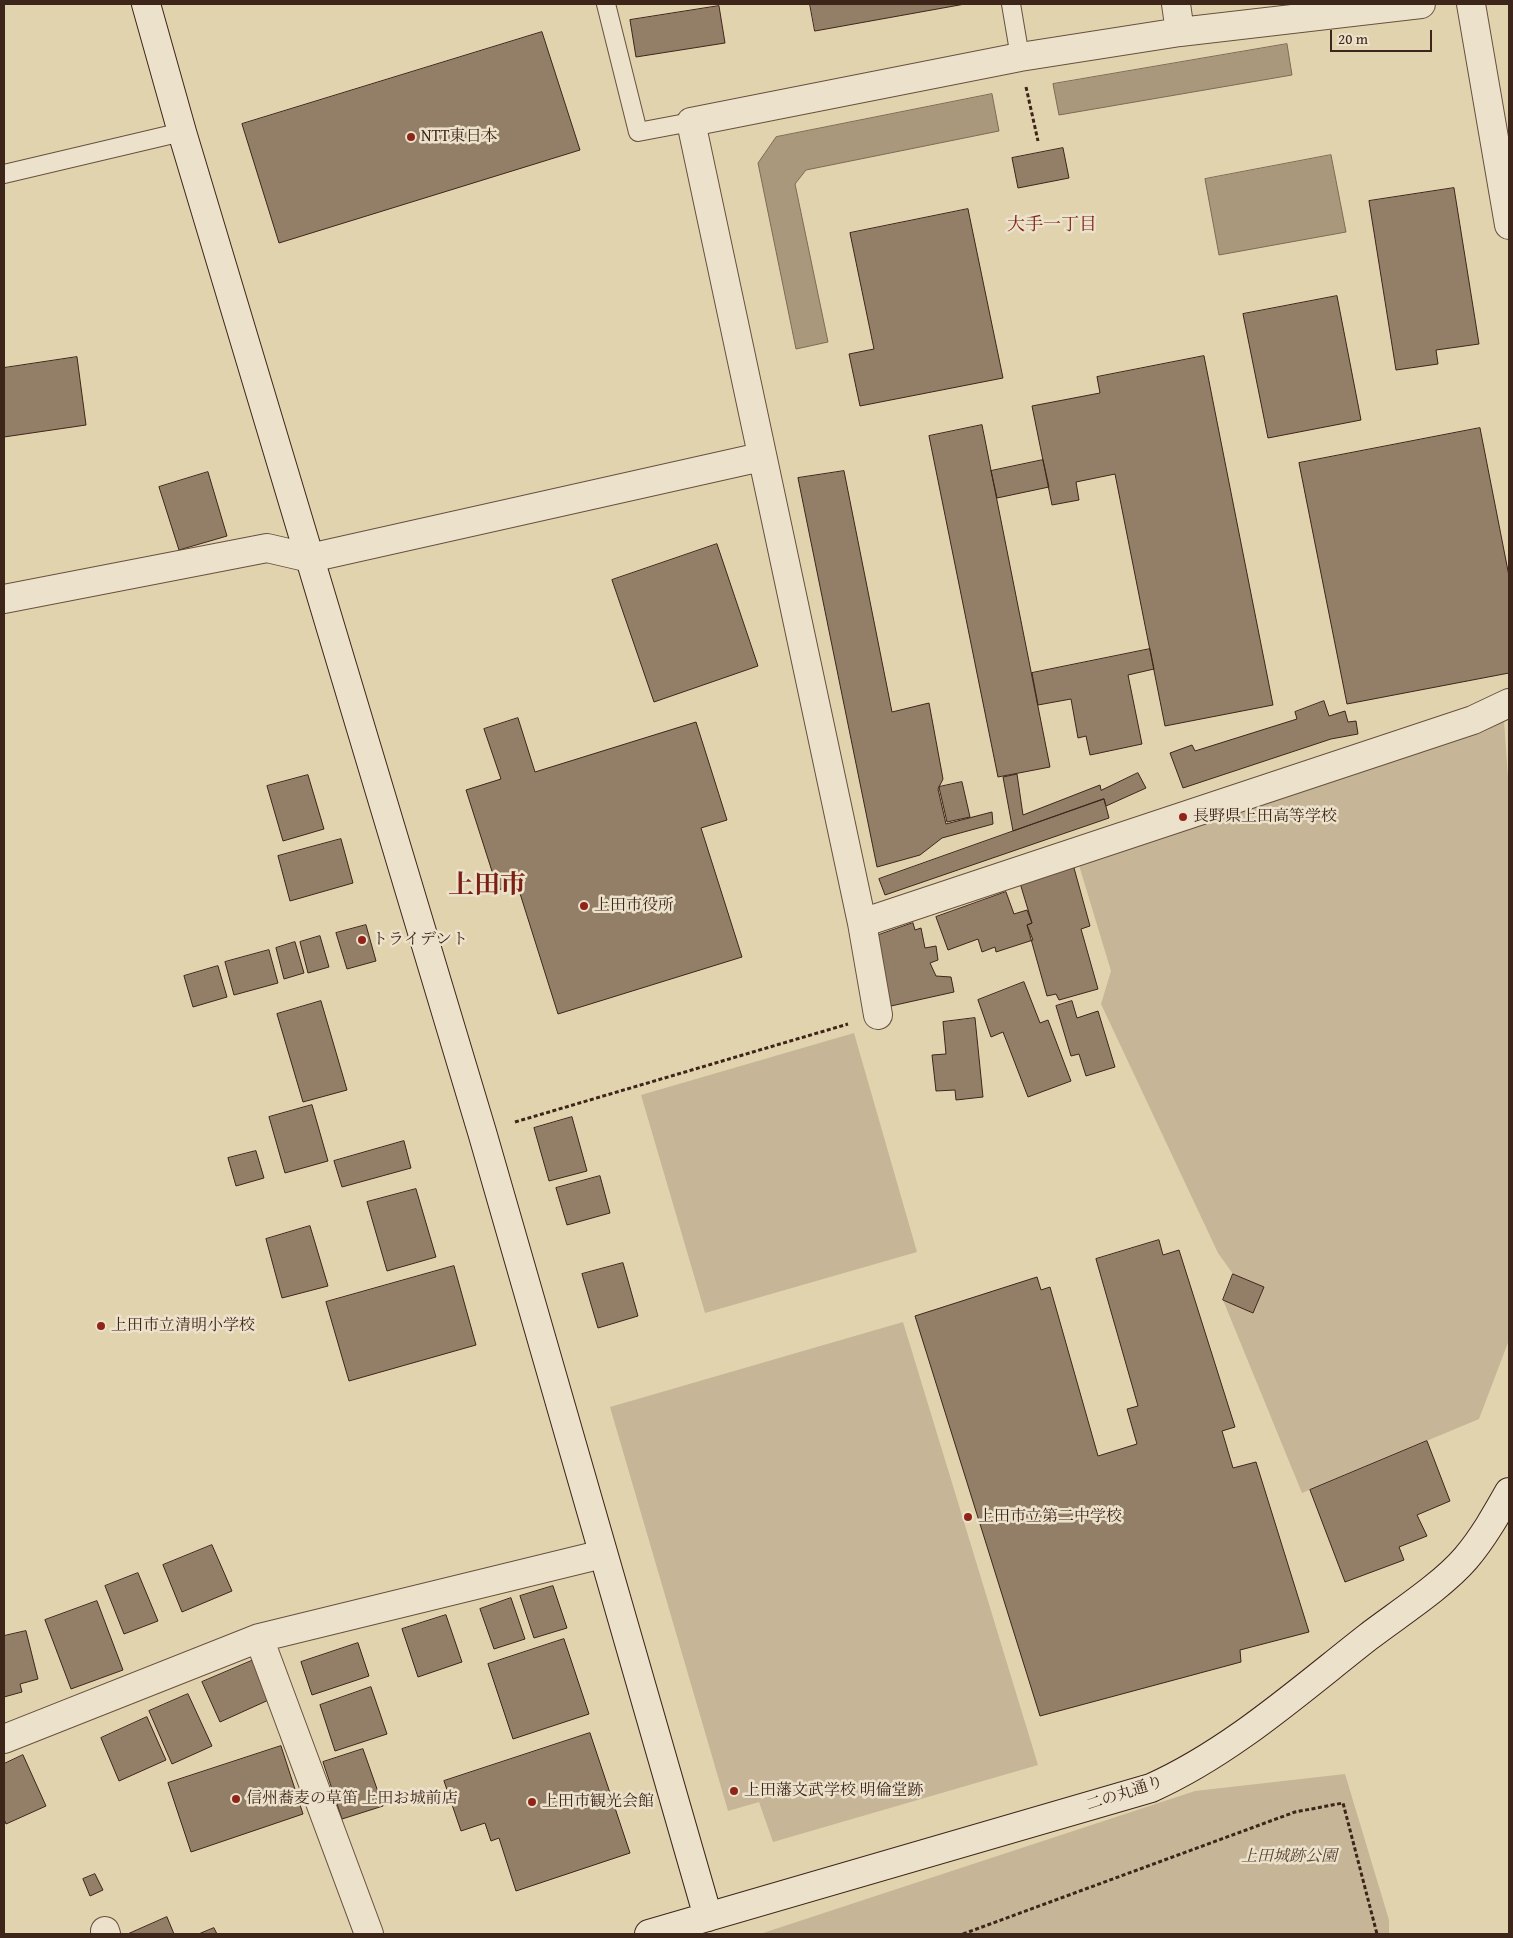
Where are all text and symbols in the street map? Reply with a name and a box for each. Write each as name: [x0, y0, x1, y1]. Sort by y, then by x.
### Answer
scale bar: [1333, 20, 1436, 52]
text: 20 m: [1338, 28, 1368, 49]
place label: NTT東日本: [421, 127, 497, 147]
marker: NTT東日本: [405, 131, 417, 143]
district label: 大手一丁目: [1007, 214, 1097, 236]
place label: 長野県上田高等学校: [1193, 807, 1337, 827]
marker: 長野県上田高等学校: [1177, 811, 1189, 823]
district label: 上田市: [448, 870, 526, 902]
place label: 上田市役所: [594, 896, 674, 916]
marker: 上田市役所: [578, 900, 590, 912]
place label: トライデント: [372, 930, 468, 950]
marker: トライデント: [356, 934, 368, 946]
place label: 上田市立清明小学校: [111, 1316, 255, 1336]
marker: 上田市立清明小学校: [95, 1320, 107, 1332]
place label: 上田市立第二中学校: [978, 1507, 1122, 1527]
marker: 上田市立第二中学校: [962, 1511, 974, 1523]
street label: 二の丸通り: [1084, 1773, 1166, 1815]
place label: 上田藩文武学校 明倫堂跡: [744, 1781, 924, 1801]
marker: 上田藩文武学校 明倫堂跡: [728, 1785, 740, 1797]
place label: 信州蕎麦の草笛 上田お城前店: [246, 1789, 458, 1809]
place label: 上田市観光会館: [542, 1792, 654, 1812]
marker: 信州蕎麦の草笛 上田お城前店: [230, 1793, 242, 1805]
marker: 上田市観光会館: [526, 1796, 538, 1808]
park label: 上田城跡公園: [1241, 1847, 1337, 1867]

